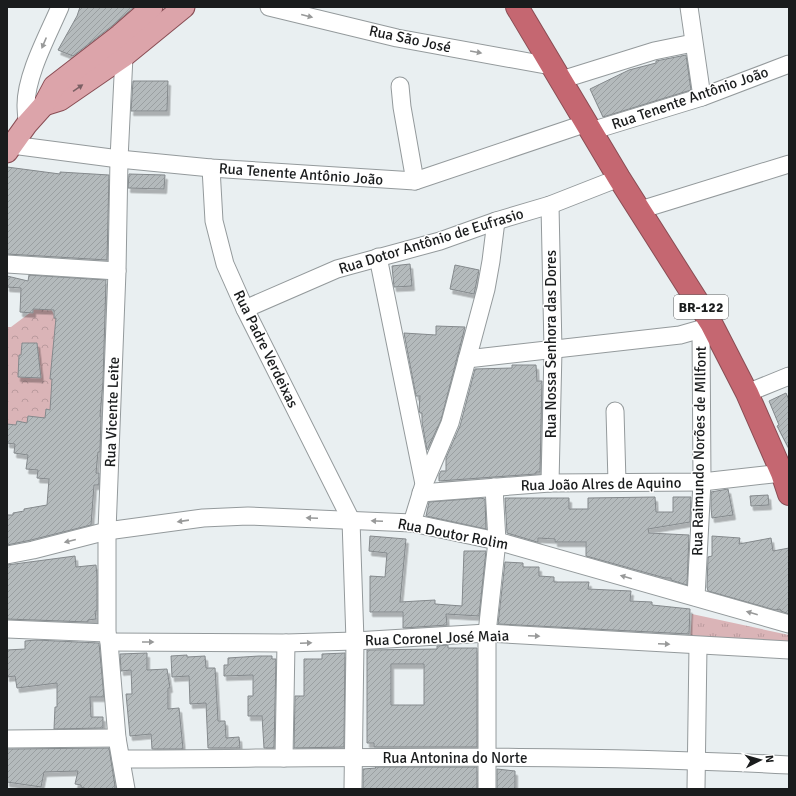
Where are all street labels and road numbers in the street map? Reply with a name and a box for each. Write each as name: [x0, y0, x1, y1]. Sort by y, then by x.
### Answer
street label: Rua São José: [367, 22, 453, 56]
street label: Rua Tenente Antônio João: [609, 63, 771, 133]
street label: Rua Tenente Antônio João: [218, 159, 384, 189]
street label: Rua Dotor Antônio de Eufrasio: [336, 204, 526, 278]
street label: Rua Nossa Senhora das Dores: [542, 249, 560, 438]
street label: Rua Padre Verdeixas: [230, 287, 302, 411]
road number: BR-122: [674, 295, 728, 319]
street label: Rua Raimundo Norões de MIlfont: [688, 346, 710, 556]
street label: Rua Vicente Leite: [101, 356, 123, 468]
street label: Rua João Alres de Aquino: [520, 474, 682, 494]
street label: Rua Doutor Rolim: [396, 514, 510, 554]
street label: Rua Coronel José Maia: [365, 626, 509, 650]
street label: Rua Antonina do Norte: [383, 749, 527, 767]

